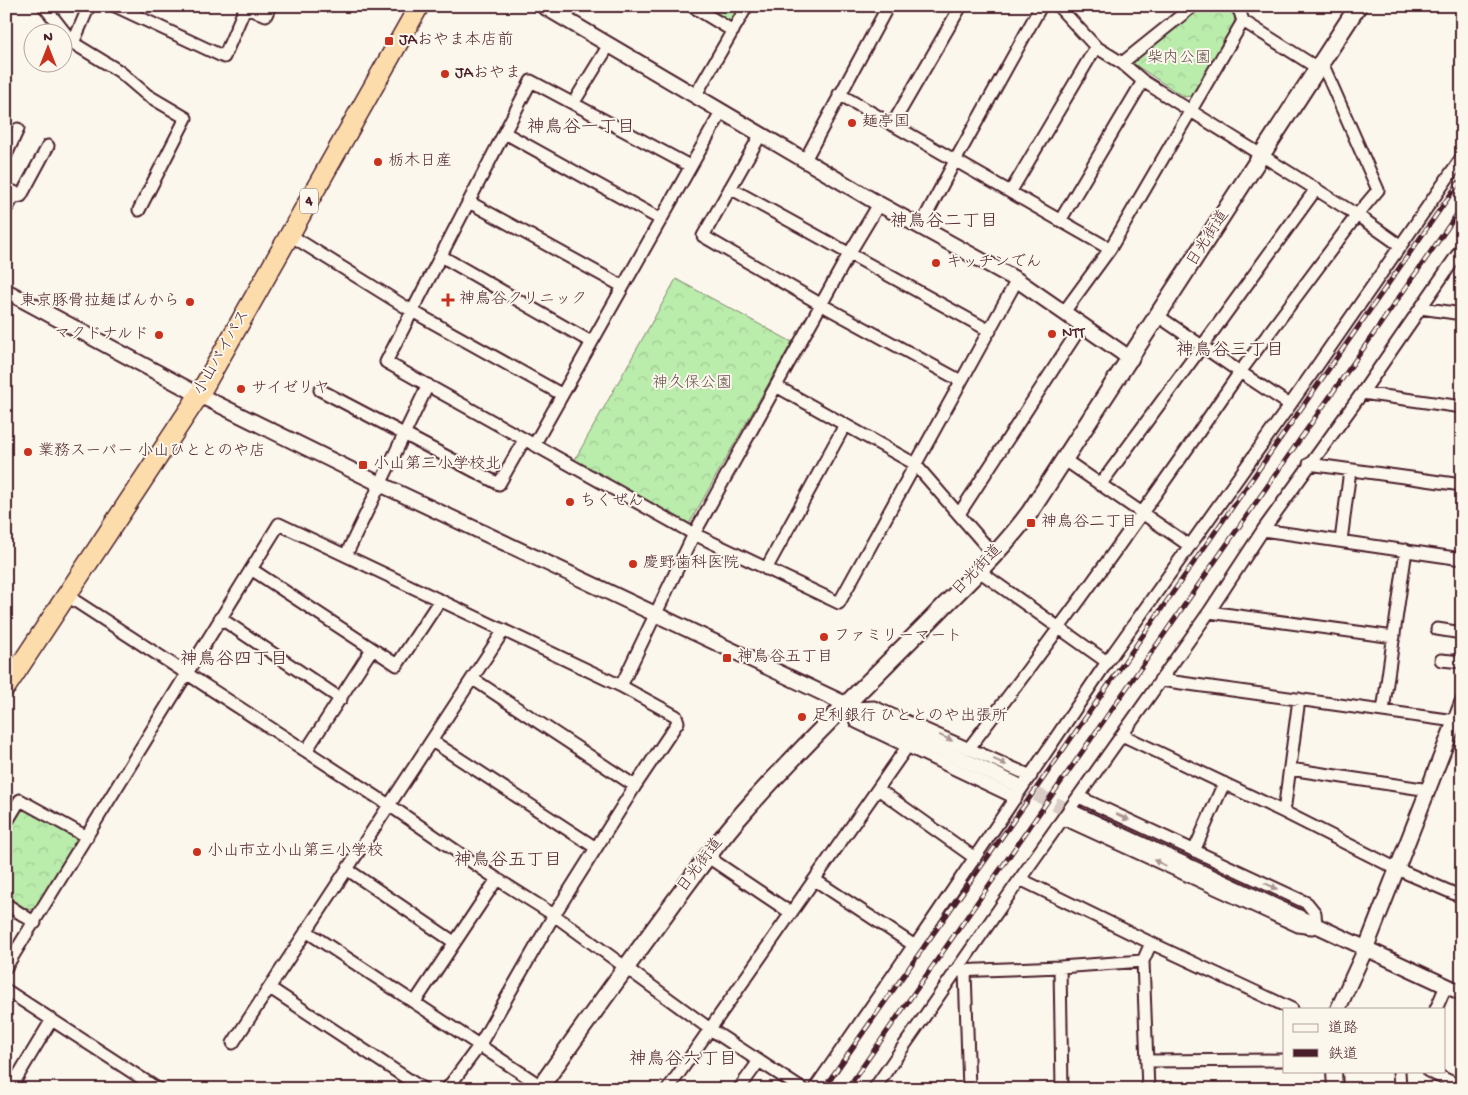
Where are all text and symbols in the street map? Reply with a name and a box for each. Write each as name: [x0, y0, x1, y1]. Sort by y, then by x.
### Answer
north arrow: [22, 22, 72, 72]
text: N: [43, 29, 53, 46]
place label: JAおやま本店前: [399, 31, 513, 51]
marker: JAおやま本店前: [383, 35, 395, 47]
park label: 柴内公園: [1147, 48, 1211, 69]
place label: JAおやま: [455, 64, 521, 84]
marker: JAおやま: [439, 68, 451, 80]
place label: 麺亭国: [862, 112, 910, 133]
district label: 神鳥谷一丁目: [527, 117, 635, 139]
marker: 麺亭国: [846, 117, 858, 129]
place label: 栃木日産: [388, 152, 452, 172]
marker: 栃木日産: [372, 156, 384, 168]
road number: 4: [300, 188, 318, 214]
street label: 日光街道: [1183, 206, 1234, 271]
district label: 神鳥谷二丁目: [890, 211, 998, 233]
place label: キッチンでん: [946, 253, 1042, 273]
marker: キッチンでん: [930, 257, 942, 269]
place label: 神鳥谷クリニック: [459, 289, 587, 310]
place label: 東京豚骨拉麺ばんから: [20, 291, 180, 312]
marker: 神鳥谷クリニック: [441, 293, 455, 307]
marker: 東京豚骨拉麺ばんから: [184, 296, 196, 308]
street label: 小山バイパス: [190, 306, 255, 399]
place label: NTT: [1062, 325, 1086, 344]
place label: マクドナルド: [54, 326, 149, 345]
marker: NTT: [1046, 328, 1058, 340]
marker: マクドナルド: [153, 329, 165, 341]
district label: 神鳥谷三丁目: [1176, 340, 1284, 362]
park label: 神久保公園: [652, 373, 732, 394]
place label: サイゼリヤ: [251, 380, 330, 399]
marker: サイゼリヤ: [235, 383, 247, 395]
place label: 業務スーパー 小山ひととのや店: [38, 442, 265, 462]
marker: 業務スーパー 小山ひととのや店: [22, 446, 34, 458]
place label: 小山第三小学校北: [373, 454, 501, 475]
marker: 小山第三小学校北: [357, 459, 369, 471]
place label: ちくぜん: [580, 492, 644, 512]
marker: ちくぜん: [564, 496, 576, 508]
place label: 神鳥谷二丁目: [1041, 512, 1137, 533]
marker: 神鳥谷二丁目: [1025, 517, 1037, 529]
street label: 日光街道: [948, 541, 1007, 601]
place label: 慶野歯科医院: [643, 554, 739, 574]
marker: 慶野歯科医院: [627, 558, 639, 570]
place label: ファミリーマート: [834, 628, 962, 647]
marker: ファミリーマート: [818, 631, 830, 643]
place label: 神鳥谷五丁目: [737, 647, 833, 668]
district label: 神鳥谷四丁目: [180, 649, 288, 671]
marker: 神鳥谷五丁目: [721, 652, 733, 664]
place label: 足利銀行 ひととのや出張所: [812, 707, 1008, 727]
marker: 足利銀行 ひととのや出張所: [796, 711, 808, 723]
one-way arrow: [939, 734, 953, 742]
one-way arrow: [993, 759, 1007, 767]
one-way arrow: [1116, 813, 1131, 822]
street label: 日光街道: [673, 834, 728, 897]
place label: 小山市立小山第三小学校: [207, 841, 383, 862]
marker: 小山市立小山第三小学校: [191, 846, 203, 858]
district label: 神鳥谷五丁目: [454, 850, 562, 872]
one-way arrow: [1153, 858, 1167, 866]
one-way arrow: [1264, 883, 1278, 891]
legend: [1283, 1008, 1446, 1072]
text: 道路: [1328, 1020, 1358, 1038]
text: 鉄道: [1328, 1046, 1358, 1064]
district label: 神鳥谷六丁目: [629, 1049, 737, 1071]

